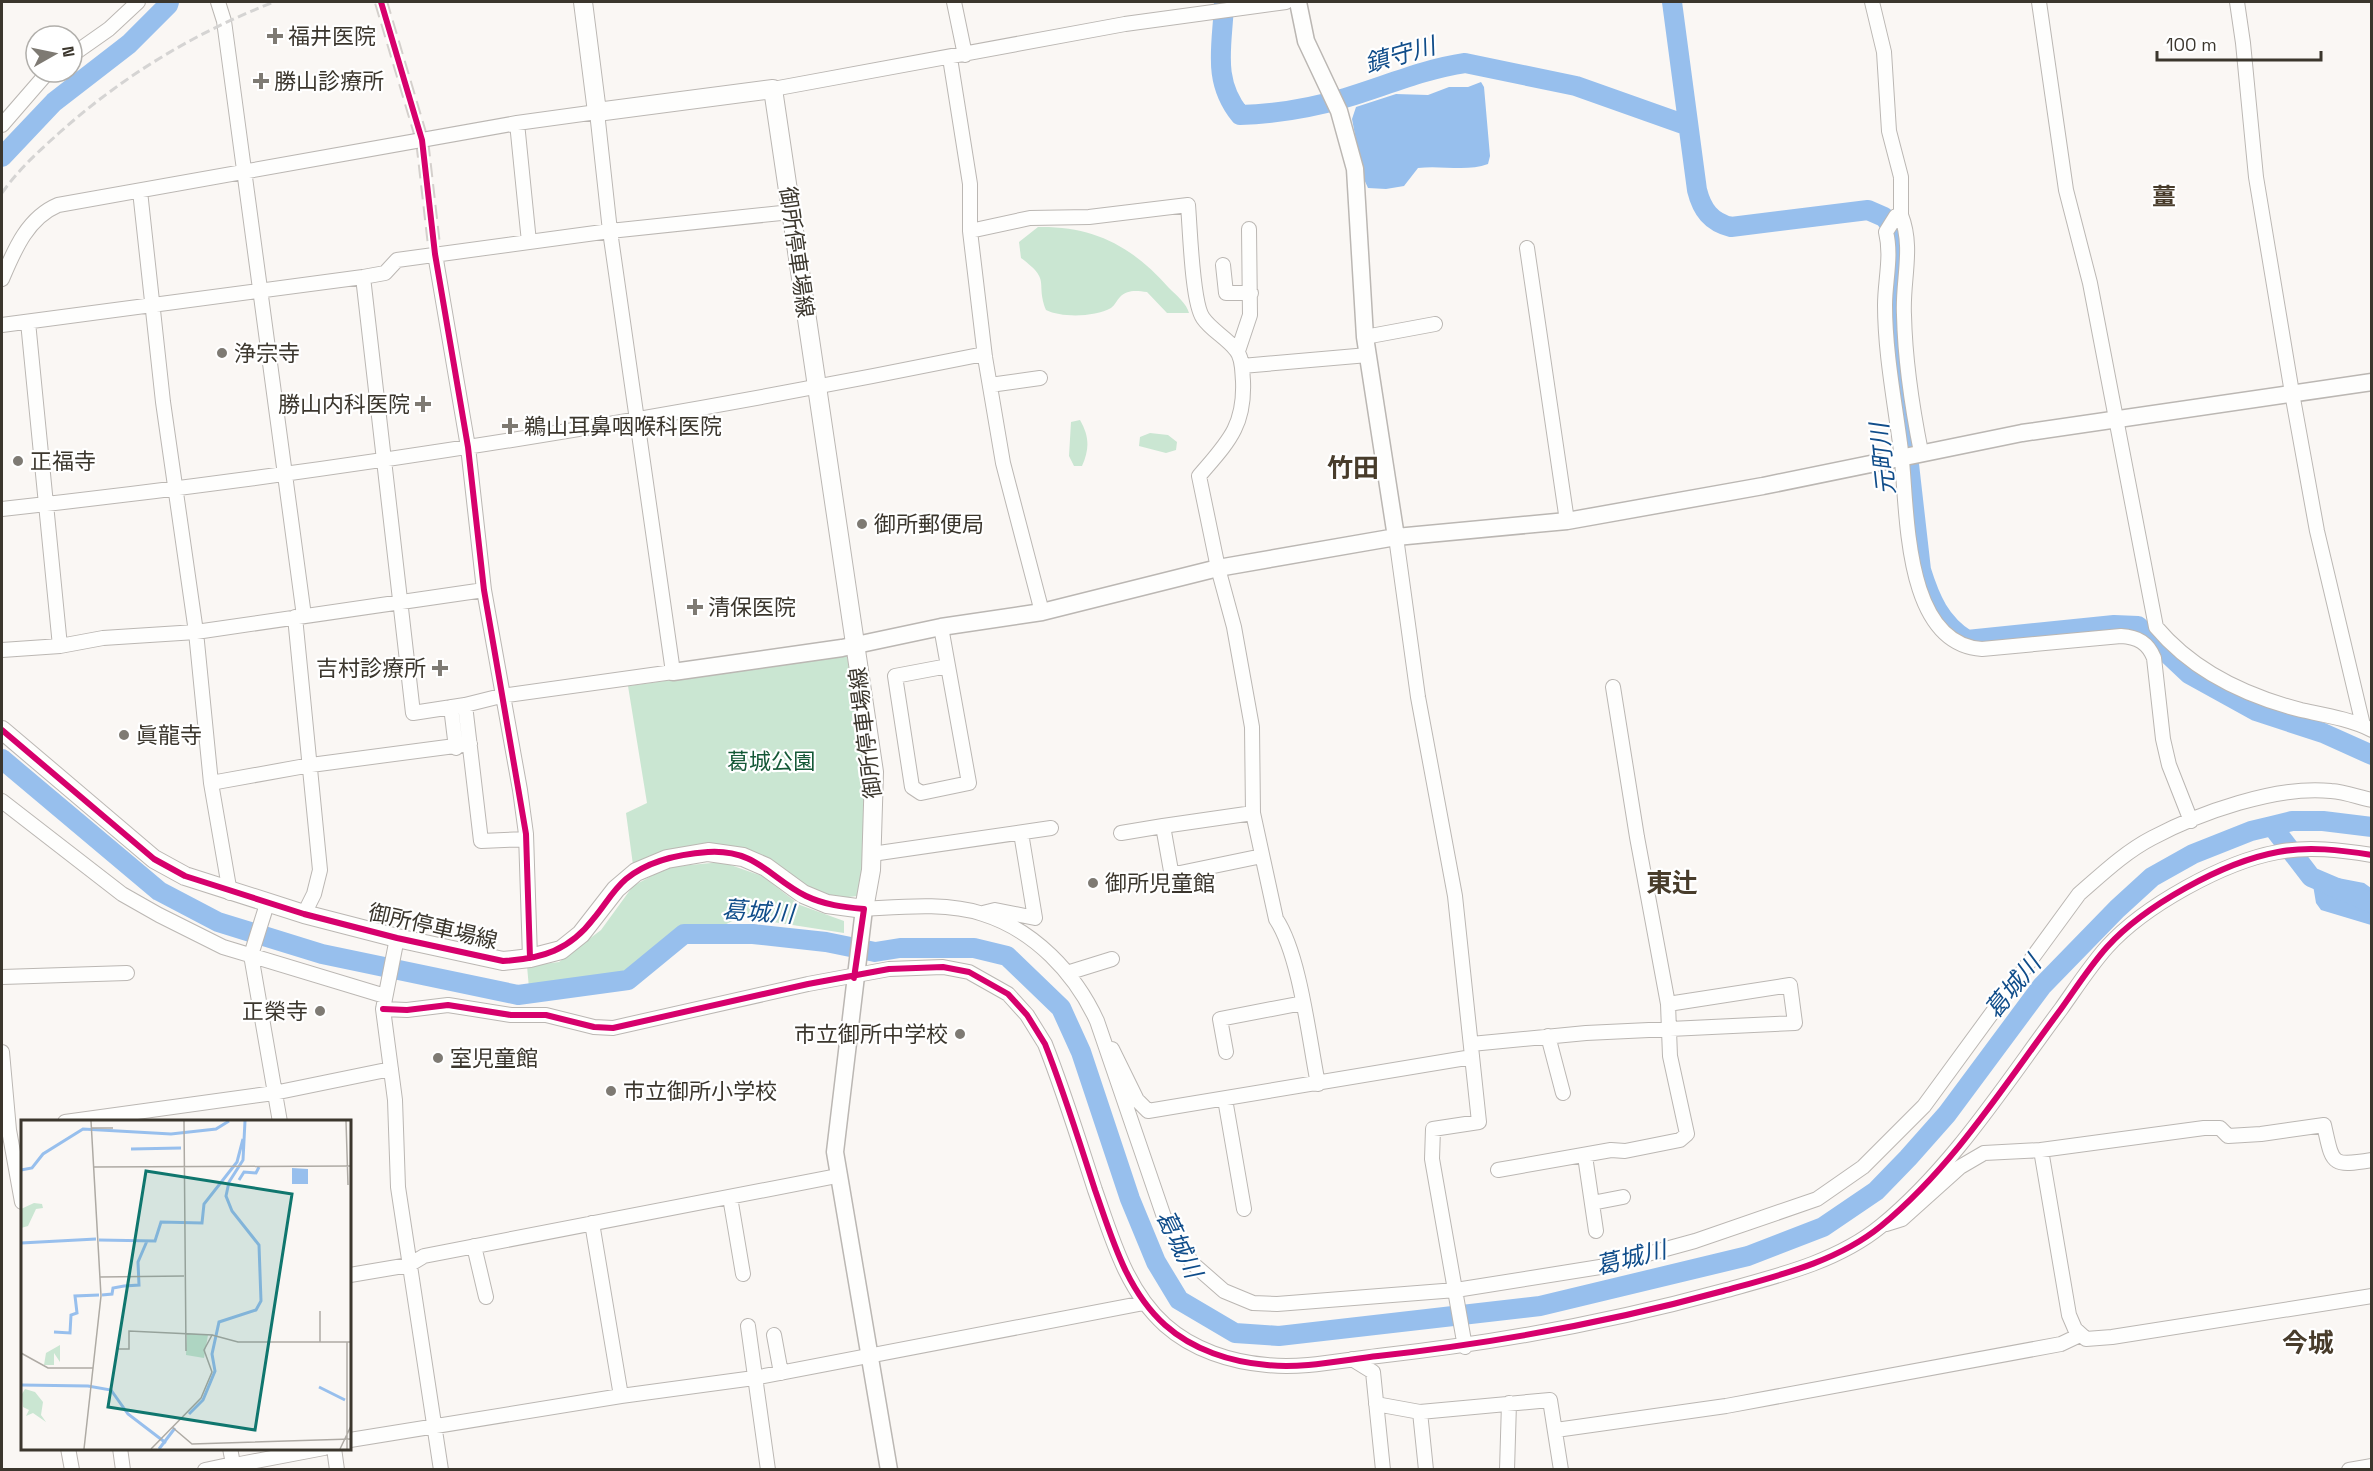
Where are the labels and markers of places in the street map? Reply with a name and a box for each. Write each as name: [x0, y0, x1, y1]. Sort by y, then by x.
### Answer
place label: 福井医院: [288, 22, 376, 50]
marker: 福井医院: [266, 27, 284, 45]
place label: 勝山診療所: [274, 67, 384, 95]
marker: 勝山診療所: [252, 72, 270, 90]
place label: 浄宗寺: [234, 339, 300, 367]
marker: 浄宗寺: [215, 346, 229, 360]
place label: 勝山内科医院: [278, 390, 410, 418]
marker: 勝山内科医院: [414, 395, 432, 413]
place label: 鵜山耳鼻咽喉科医院: [524, 412, 722, 440]
marker: 鵜山耳鼻咽喉科医院: [501, 417, 519, 435]
place label: 正福寺: [30, 447, 96, 475]
marker: 正福寺: [11, 454, 25, 468]
place label: 御所郵便局: [874, 510, 984, 538]
marker: 御所郵便局: [855, 517, 869, 531]
place label: 清保医院: [708, 593, 796, 621]
marker: 清保医院: [686, 598, 704, 616]
place label: 吉村診療所: [316, 654, 426, 682]
marker: 吉村診療所: [431, 659, 449, 677]
place label: 眞龍寺: [136, 721, 202, 749]
marker: 眞龍寺: [117, 728, 131, 742]
place label: 御所児童館: [1105, 869, 1215, 897]
marker: 御所児童館: [1086, 876, 1100, 890]
place label: 正榮寺: [242, 997, 308, 1025]
marker: 正榮寺: [313, 1004, 327, 1018]
place label: 市立御所中学校: [794, 1020, 948, 1048]
marker: 市立御所中学校: [953, 1027, 967, 1041]
place label: 室児童館: [450, 1044, 538, 1072]
marker: 室児童館: [431, 1051, 445, 1065]
place label: 市立御所小学校: [623, 1077, 777, 1105]
marker: 市立御所小学校: [604, 1084, 618, 1098]

